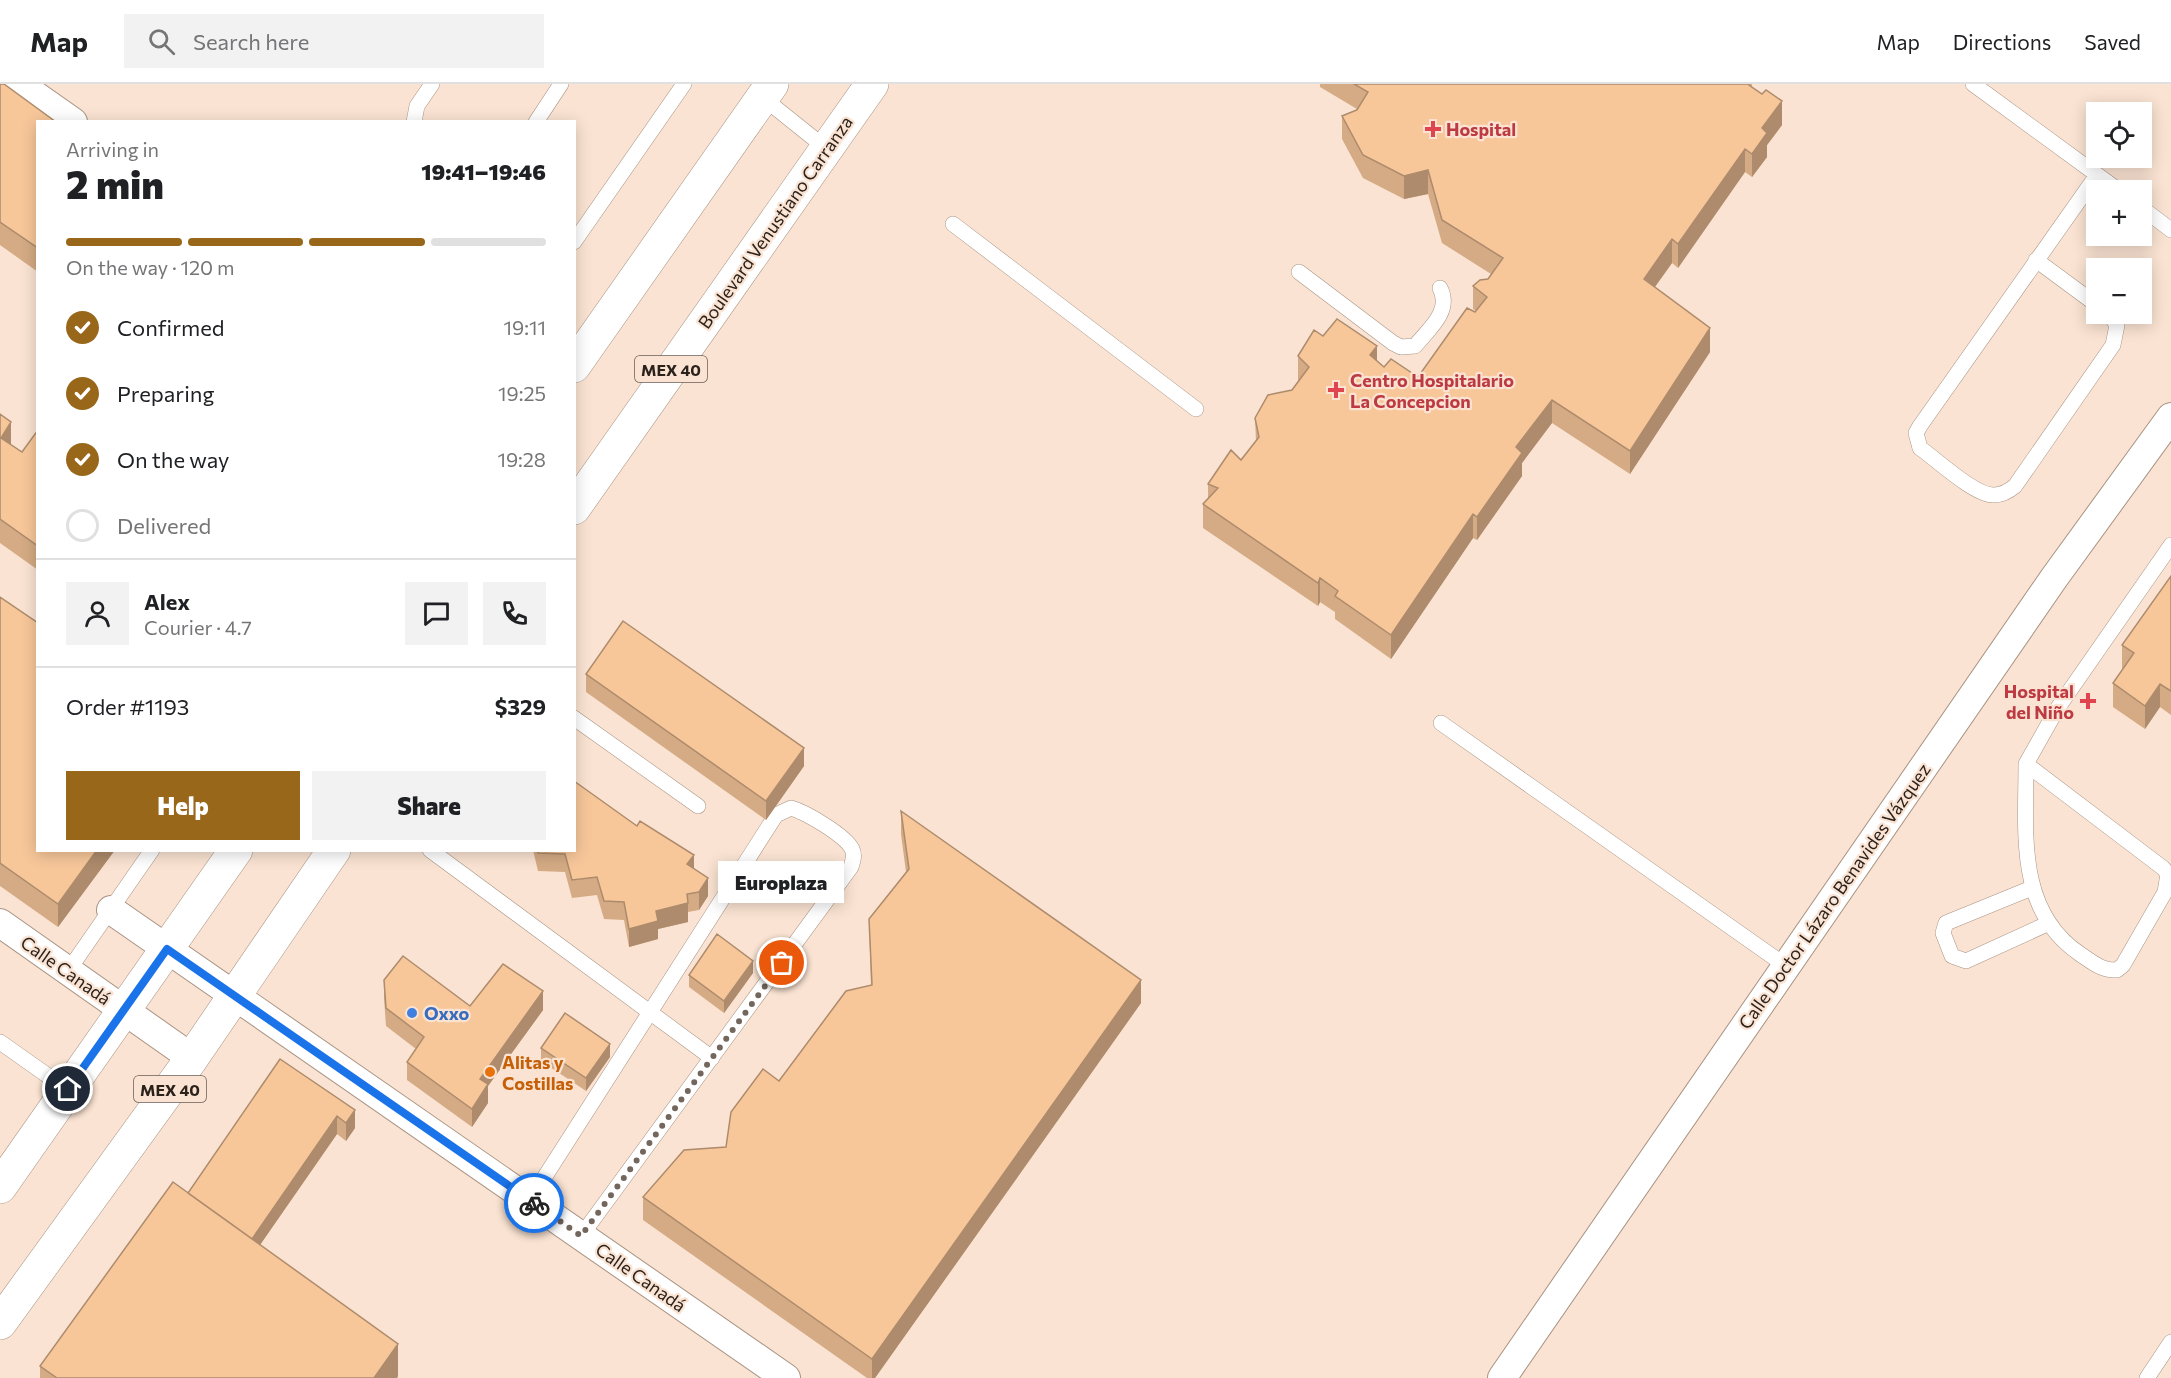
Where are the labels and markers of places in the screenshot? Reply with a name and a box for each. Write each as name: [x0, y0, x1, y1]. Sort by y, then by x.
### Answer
place label: Hospital: [1446, 118, 1516, 140]
marker: Hospital: [1424, 120, 1442, 138]
place label: Centro Hospitalario La Concepcion: [1350, 369, 1514, 412]
marker: Centro Hospitalario La Concepcion: [1327, 381, 1345, 399]
place label: Hospital del Niño: [2004, 680, 2074, 723]
marker: Hospital del Niño: [2079, 692, 2097, 710]
callout: Europlaza: [719, 861, 845, 903]
pin: [756, 937, 807, 988]
place label: Oxxo: [424, 1002, 469, 1024]
marker: Oxxo: [405, 1006, 419, 1020]
place label: Alitas y Costillas: [502, 1051, 573, 1094]
pin: [42, 1063, 93, 1114]
marker: Alitas y Costillas: [483, 1065, 497, 1079]

